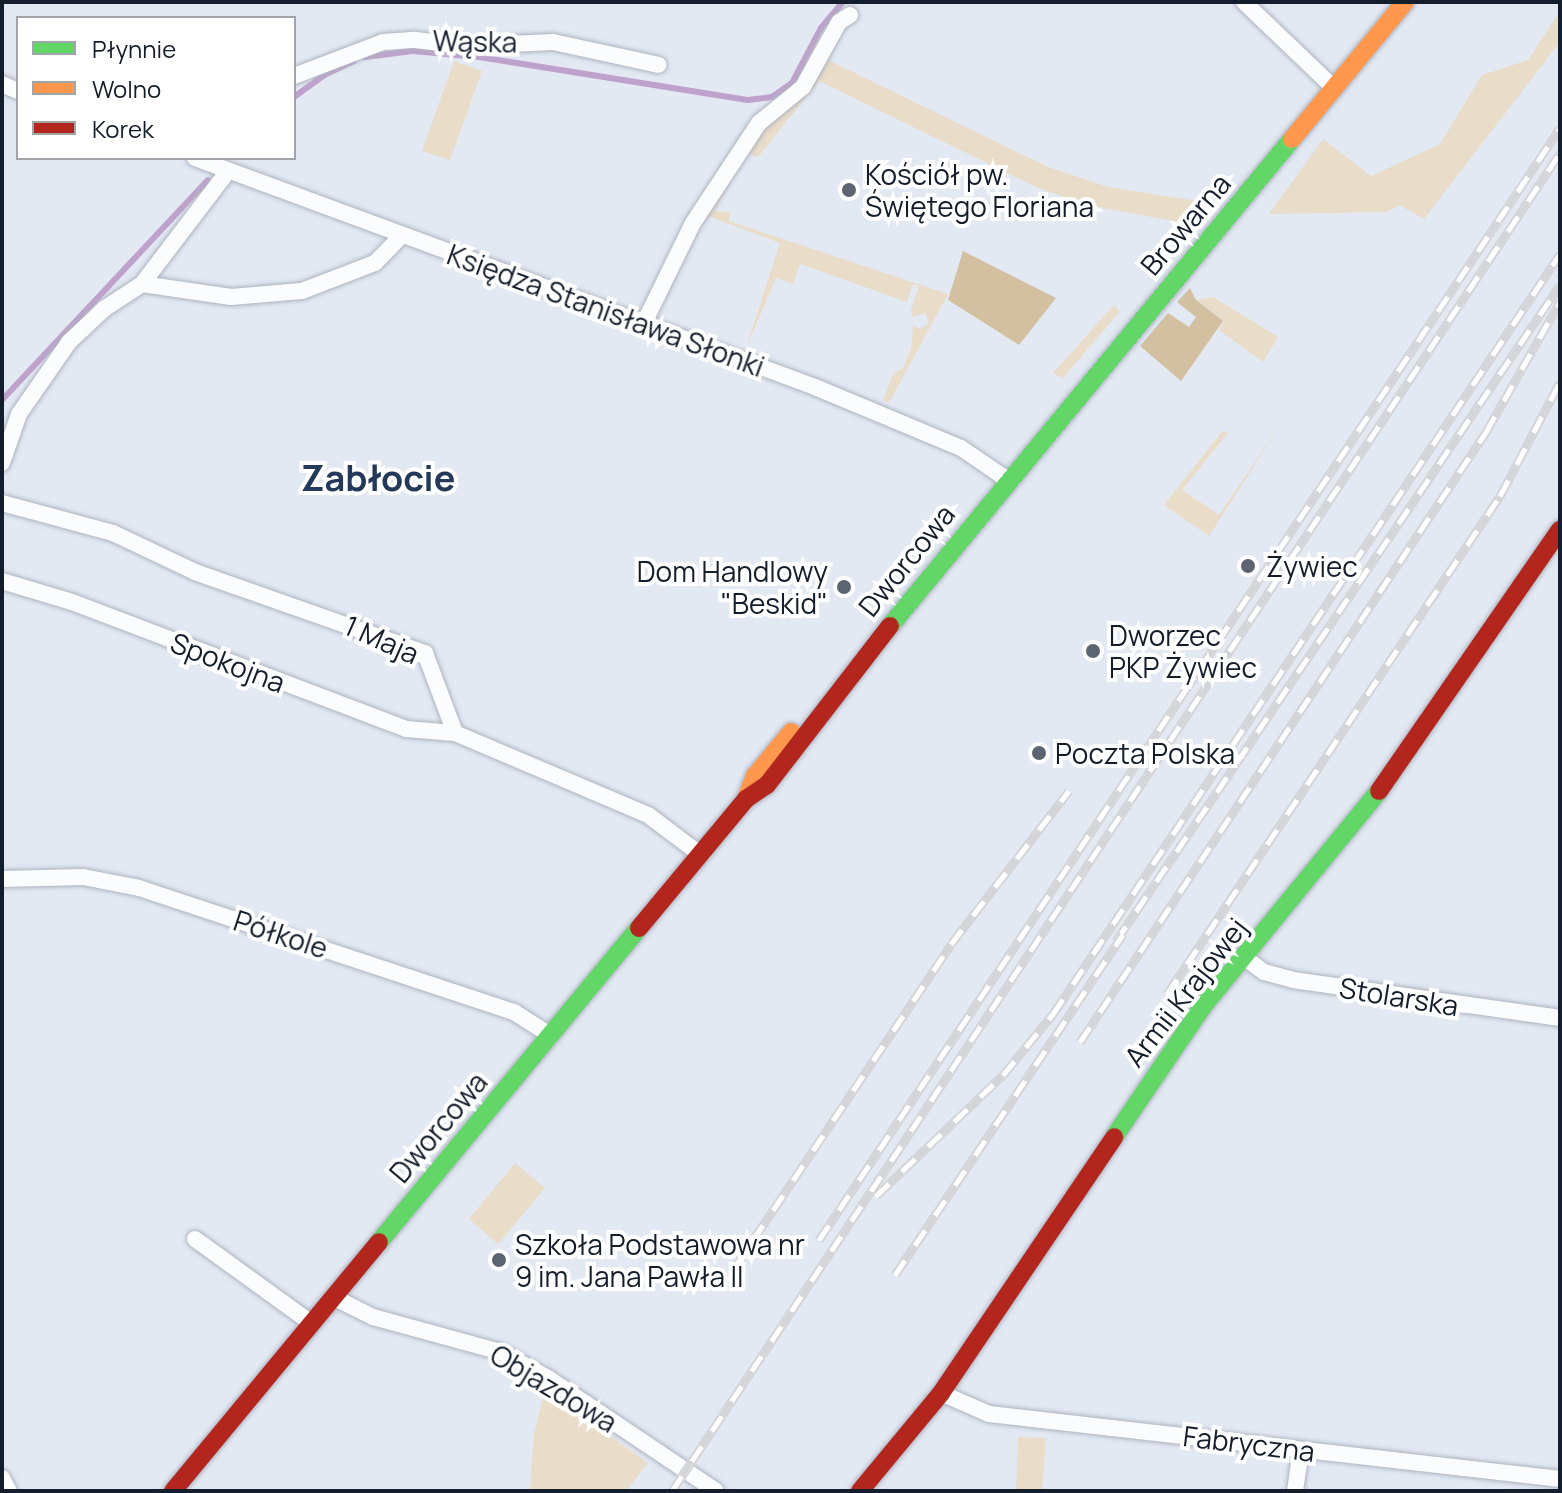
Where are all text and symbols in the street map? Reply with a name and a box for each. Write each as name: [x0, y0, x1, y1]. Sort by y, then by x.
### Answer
legend: [16, 16, 296, 160]
street label: Wąska: [432, 23, 518, 59]
text: Płynnie: [92, 32, 176, 65]
text: Wolno: [92, 72, 161, 105]
text: Korek: [92, 112, 154, 145]
place label: Kościół pw. Świętego Floriana: [865, 157, 1094, 223]
street label: Browarna: [1133, 167, 1237, 281]
marker: Kościół pw. Świętego Floriana: [840, 181, 858, 199]
street label: Księdza Stanisława Słonki: [443, 237, 769, 383]
district label: Zabłocie: [301, 456, 455, 500]
street label: Dworcowa: [851, 498, 961, 622]
place label: Żywiec: [1266, 549, 1358, 583]
place label: Dom Handlowy "Beskid": [637, 554, 828, 620]
marker: Żywiec: [1237, 555, 1259, 577]
marker: Dom Handlowy "Beskid": [835, 578, 853, 596]
street label: 1 Maja: [339, 608, 425, 670]
place label: Dworzec PKP Żywiec: [1109, 618, 1257, 684]
street label: Spokojna: [166, 625, 290, 699]
marker: Dworzec PKP Żywiec: [1084, 642, 1102, 660]
place label: Poczta Polska: [1055, 736, 1235, 770]
marker: Poczta Polska: [1030, 744, 1048, 762]
street label: Półkole: [230, 903, 332, 965]
street label: Armii Krajowej: [1117, 911, 1253, 1073]
street label: Stolarska: [1337, 970, 1461, 1022]
street label: Dworcowa: [382, 1065, 494, 1189]
place label: Szkoła Podstawowa nr 9 im. Jana Pawła II: [515, 1227, 805, 1293]
marker: Szkoła Podstawowa nr 9 im. Jana Pawła II: [490, 1251, 508, 1269]
street label: Objazdowa: [485, 1337, 623, 1439]
street label: Fabryczna: [1181, 1418, 1317, 1468]

